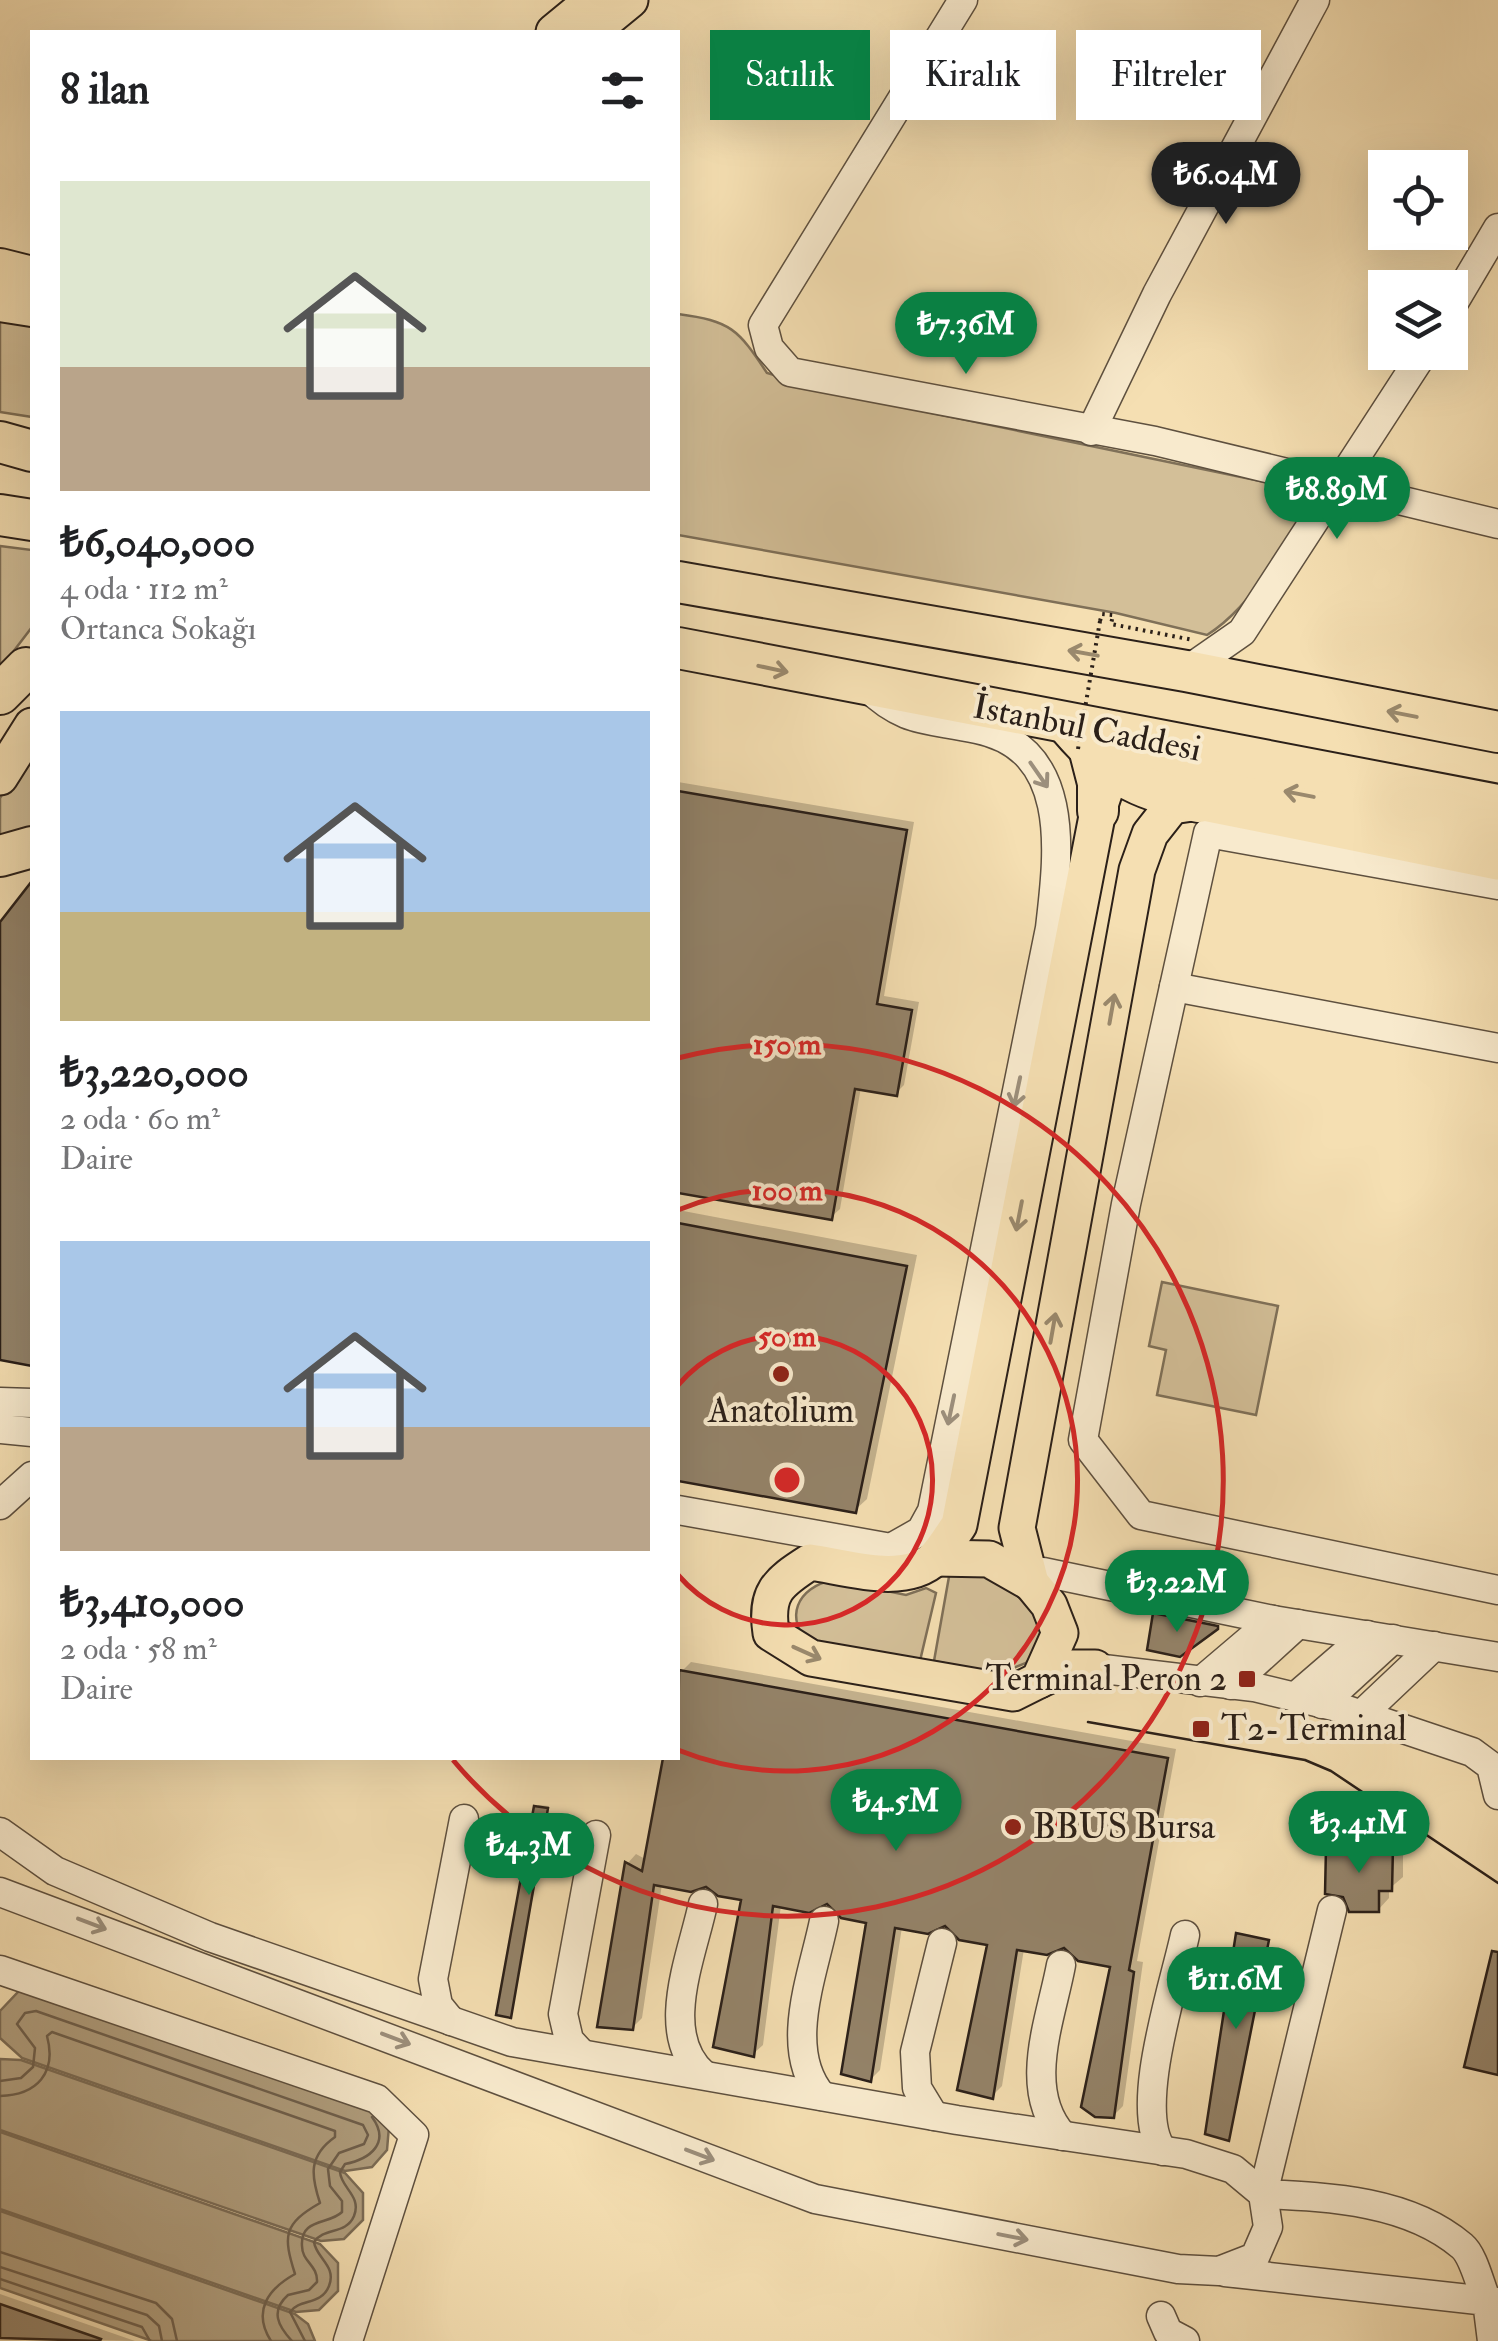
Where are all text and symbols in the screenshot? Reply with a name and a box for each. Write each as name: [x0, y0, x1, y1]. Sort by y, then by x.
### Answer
chip: Satılık: [710, 30, 870, 120]
chip: Kiralık: [890, 30, 1056, 120]
chip: Filtreler: [1076, 30, 1261, 120]
icon: filters: [595, 63, 650, 118]
text: 8 ilan: [60, 64, 149, 116]
pin: ₺6.04M: [1145, 142, 1307, 227]
map controls: [1368, 150, 1468, 370]
button: locate: [1368, 150, 1468, 250]
text: ₺6.04M: [1173, 154, 1279, 194]
icon: home: [265, 246, 445, 426]
button: layers: [1368, 270, 1468, 370]
pin: ₺7.36M: [885, 292, 1047, 377]
text: ₺7.36M: [917, 304, 1015, 344]
pin: ₺8.89M: [1256, 457, 1418, 542]
text: ₺8.89M: [1286, 469, 1388, 509]
text: ₺6,040,000: [60, 517, 255, 569]
text: 4 oda · 112 m²: [60, 569, 228, 609]
text: Ortanca Sokağı: [60, 609, 256, 649]
one-way arrow: [1067, 643, 1100, 662]
one-way arrow: [756, 661, 788, 679]
street label: İstanbul Caddesi: [969, 683, 1205, 772]
one-way arrow: [1386, 704, 1419, 723]
one-way arrow: [1028, 761, 1049, 789]
icon: home: [265, 776, 445, 956]
one-way arrow: [1284, 784, 1316, 803]
one-way arrow: [1103, 993, 1122, 1025]
text: 150 m: [753, 1026, 822, 1063]
text: ₺3,220,000: [60, 1047, 249, 1099]
one-way arrow: [1006, 1075, 1025, 1107]
text: 2 oda · 60 m²: [60, 1099, 220, 1139]
text: Daire: [60, 1139, 133, 1179]
text: 100 m: [752, 1172, 823, 1209]
one-way arrow: [1009, 1199, 1028, 1232]
icon: home: [265, 1306, 445, 1486]
one-way arrow: [1044, 1313, 1063, 1345]
text: 50 m: [758, 1318, 817, 1355]
marker: Anatolium: [770, 1363, 792, 1385]
place label: Anatolium: [707, 1389, 854, 1433]
one-way arrow: [941, 1393, 959, 1425]
centre of rings: [769, 1462, 805, 1498]
pin: ₺3.22M: [1096, 1550, 1258, 1635]
text: ₺3.22M: [1127, 1562, 1227, 1602]
text: ₺3,410,000: [60, 1577, 245, 1629]
text: 2 oda · 58 m²: [60, 1629, 217, 1669]
one-way arrow: [792, 1645, 822, 1663]
place label: Terminal Peron 2: [985, 1657, 1227, 1701]
marker: Terminal Peron 2: [1236, 1668, 1258, 1690]
text: Daire: [60, 1669, 133, 1709]
place label: T2-Terminal: [1221, 1707, 1407, 1751]
marker: T2-Terminal: [1190, 1718, 1212, 1740]
pin: ₺4.5M: [826, 1769, 966, 1854]
text: ₺4.5M: [853, 1781, 939, 1821]
pin: ₺3.41M: [1278, 1791, 1440, 1876]
text: ₺3.41M: [1311, 1803, 1407, 1843]
place label: BBUS Bursa: [1033, 1805, 1216, 1849]
pin: ₺4.3M: [459, 1813, 599, 1898]
marker: BBUS Bursa: [1002, 1816, 1024, 1838]
text: ₺4.3M: [486, 1825, 572, 1865]
one-way arrow: [76, 1917, 107, 1935]
pin: ₺11.6M: [1155, 1947, 1317, 2032]
text: ₺11.6M: [1189, 1959, 1283, 1999]
one-way arrow: [380, 2032, 411, 2050]
one-way arrow: [684, 2147, 714, 2165]
one-way arrow: [996, 2229, 1028, 2248]

